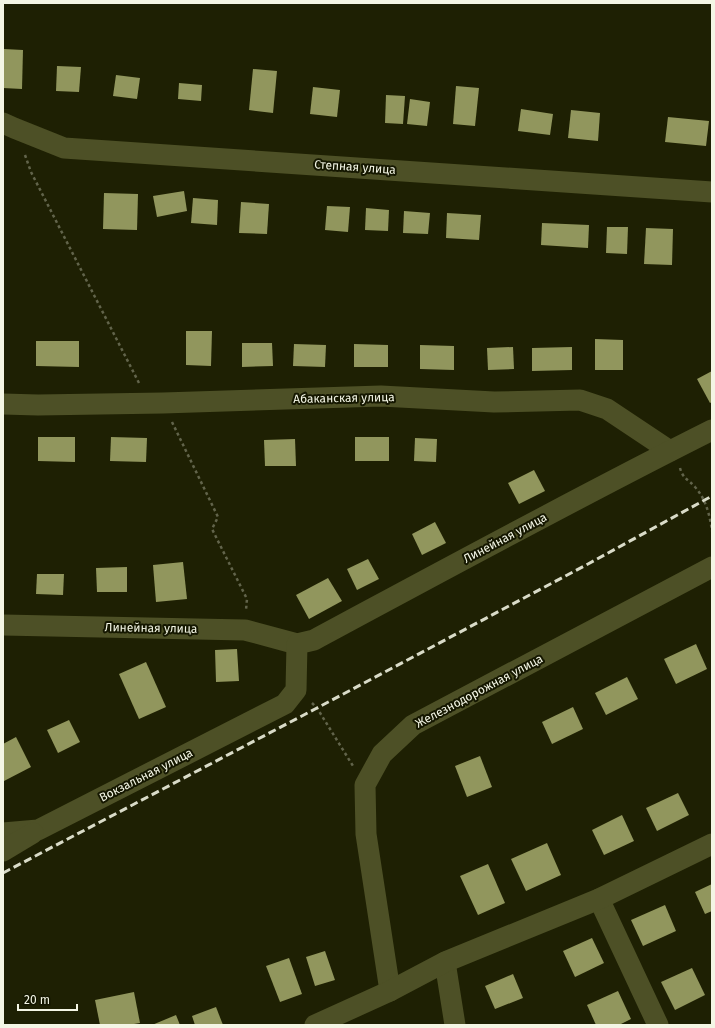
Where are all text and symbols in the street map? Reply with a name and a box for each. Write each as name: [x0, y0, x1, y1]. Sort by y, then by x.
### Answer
street label: Степная улица: [314, 157, 396, 177]
street label: Абаканская улица: [293, 390, 395, 406]
street label: Линейная улица: [461, 510, 549, 566]
street label: Линейная улица: [104, 620, 198, 636]
street label: Железнодорожная улица: [413, 651, 545, 731]
street label: Вокзальная улица: [97, 745, 195, 805]
scale bar: [18, 986, 77, 1012]
text: 20 m: [24, 993, 50, 1007]

